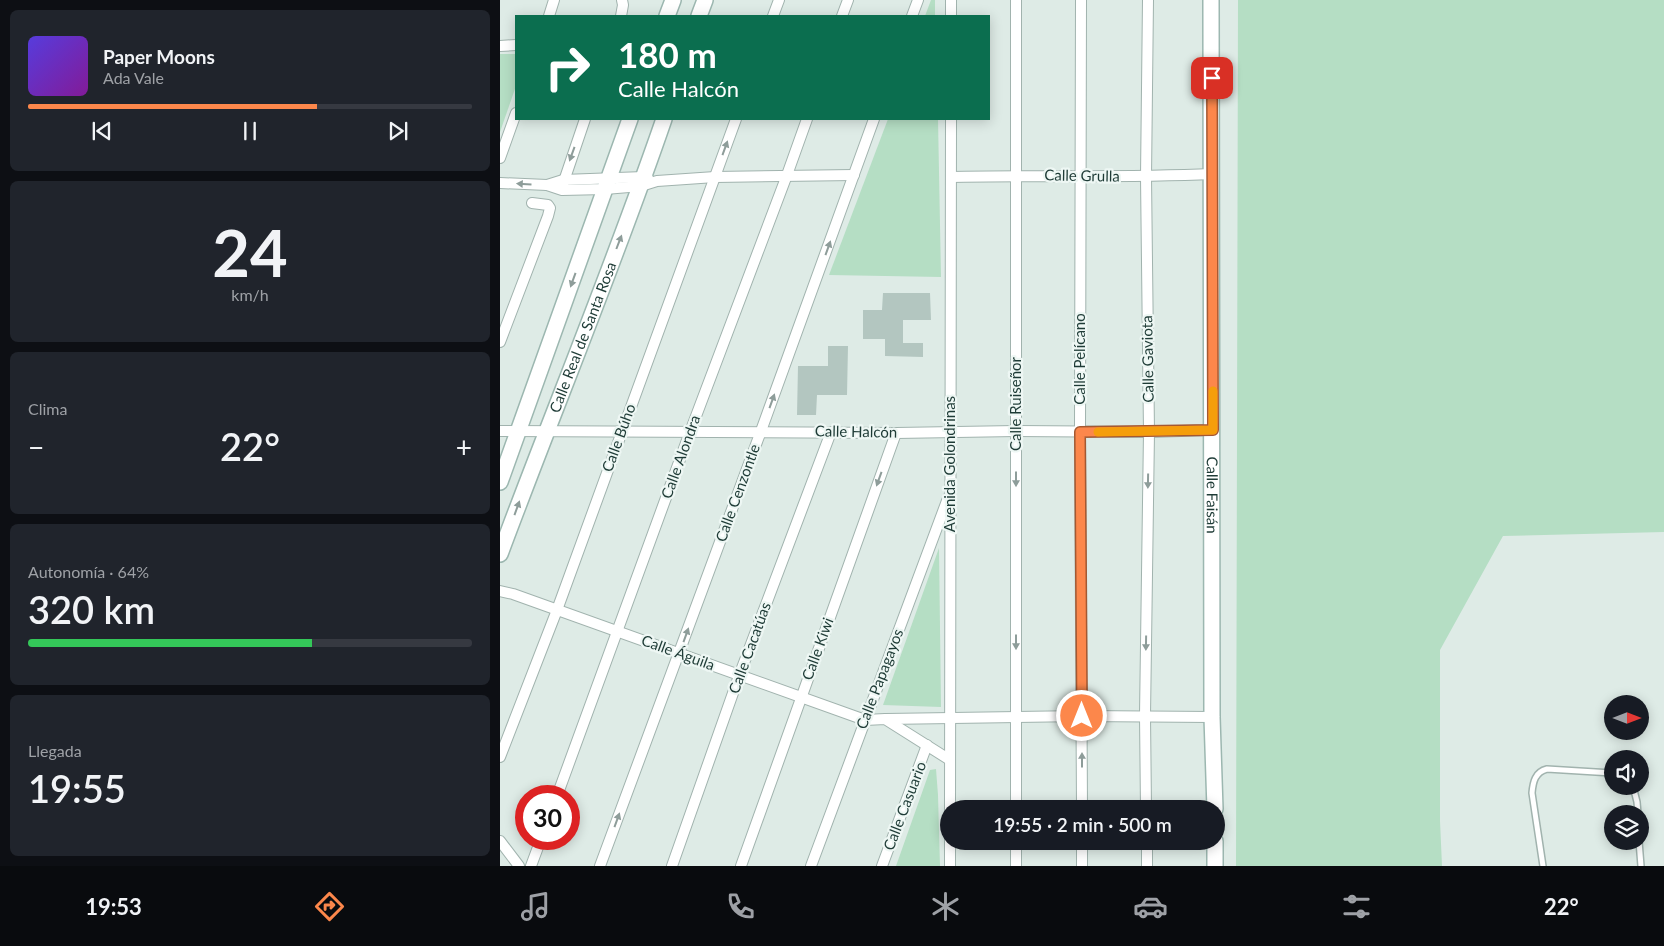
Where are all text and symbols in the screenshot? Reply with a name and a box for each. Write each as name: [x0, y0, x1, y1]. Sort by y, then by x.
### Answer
text: 180 m: [618, 33, 717, 75]
icon: right: [535, 35, 600, 100]
text: Paper Moons: [103, 45, 215, 68]
pin: [1191, 57, 1233, 99]
icon: arrive: [1198, 64, 1226, 92]
text: Ada Vale: [103, 68, 164, 87]
text: Calle Halcón: [618, 75, 739, 102]
icon: previous: [88, 117, 116, 145]
icon: pause: [236, 117, 264, 145]
icon: next: [384, 117, 412, 145]
one-way arrow: [721, 140, 729, 155]
one-way arrow: [568, 147, 576, 162]
street label: Calle Grulla: [1044, 165, 1120, 185]
one-way arrow: [515, 180, 531, 188]
text: 24: [212, 213, 288, 291]
one-way arrow: [615, 234, 623, 249]
one-way arrow: [824, 240, 832, 255]
street label: Calle Real de Santa Rosa: [545, 259, 619, 415]
one-way arrow: [569, 273, 577, 288]
text: km/h: [231, 285, 269, 304]
street label: Calle Pelícano: [1070, 313, 1088, 405]
street label: Calle Gaviota: [1137, 315, 1157, 403]
street label: Calle Ruiseñor: [1006, 356, 1024, 451]
one-way arrow: [769, 393, 776, 408]
street label: Avenida Golondrinas: [940, 396, 958, 532]
text: Clima: [28, 399, 67, 418]
street label: Calle Búho: [597, 401, 639, 474]
street label: Calle Alondra: [657, 412, 703, 501]
street label: Calle Halcón: [815, 421, 897, 441]
text: 22°: [220, 423, 280, 469]
text: −: [28, 430, 44, 464]
text: +: [456, 430, 472, 464]
street label: Calle Cenzontle: [711, 441, 763, 544]
street label: Calle Faisán: [1204, 456, 1222, 534]
one-way arrow: [875, 472, 883, 487]
one-way arrow: [1012, 472, 1020, 488]
one-way arrow: [1144, 473, 1152, 489]
one-way arrow: [514, 501, 521, 516]
text: Autonomía · 64%: [28, 562, 149, 581]
text: 320 km: [28, 586, 155, 632]
street label: Calle Cacatúas: [724, 599, 774, 696]
street label: Calle Kiwi: [797, 615, 837, 682]
street label: Calle Papagayos: [852, 626, 906, 731]
one-way arrow: [682, 627, 690, 642]
street label: Calle Águila: [639, 630, 717, 674]
one-way arrow: [1012, 634, 1020, 650]
one-way arrow: [1142, 635, 1150, 651]
position arrow: [1055, 689, 1107, 741]
north arrow: [1604, 695, 1649, 740]
map controls: [1604, 695, 1649, 850]
text: Llegada: [28, 741, 82, 760]
button: sound: [1604, 750, 1649, 795]
one-way arrow: [1078, 752, 1086, 768]
street label: Calle Casuario: [879, 759, 929, 853]
text: 19:55: [28, 765, 126, 811]
speed limit sign: 30: [515, 785, 580, 850]
button: layers: [1604, 805, 1649, 850]
one-way arrow: [614, 813, 621, 828]
text: 19:55 · 2 min · 500 m: [993, 813, 1172, 836]
icon: directions: [312, 889, 347, 924]
icon: music: [518, 889, 553, 924]
icon: phone: [723, 889, 758, 924]
icon: climate: [928, 889, 963, 924]
icon: car: [1133, 889, 1168, 924]
icon: filters: [1339, 889, 1374, 924]
text: 19:53: [85, 893, 142, 920]
text: 22°: [1544, 893, 1579, 920]

